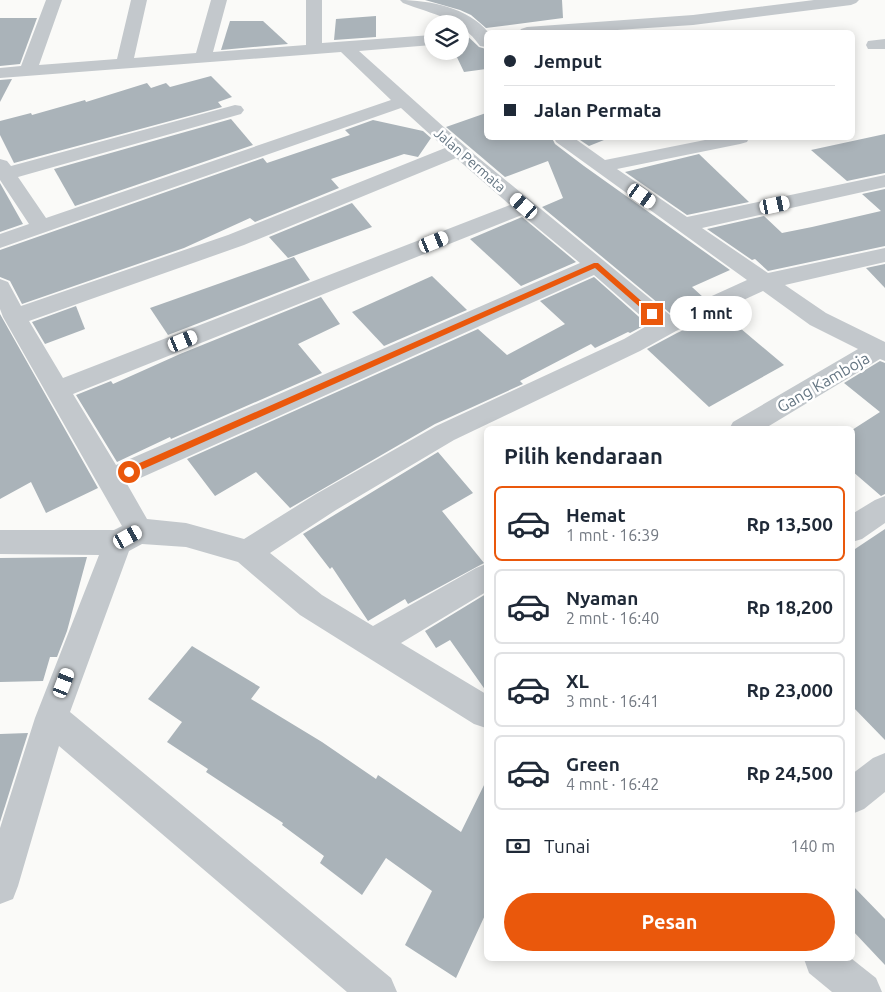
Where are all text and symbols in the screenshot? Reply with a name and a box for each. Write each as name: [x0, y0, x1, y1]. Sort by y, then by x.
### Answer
map controls: [424, 15, 469, 60]
button: layers: [424, 15, 469, 60]
text: Jemput: [534, 50, 602, 72]
text: Jalan Permata: [534, 99, 662, 121]
street label: Jalan Permata: [431, 125, 509, 195]
car: [625, 181, 658, 211]
car: [507, 190, 540, 222]
car: [758, 195, 791, 215]
car: [417, 229, 450, 255]
callout: 1 mnt: [670, 296, 752, 332]
route end: [641, 303, 663, 325]
text: 1 mnt: [690, 304, 732, 322]
car: [166, 328, 199, 354]
street label: Gang Kamboja: [774, 348, 872, 416]
text: Pilih kendaraan: [504, 443, 663, 468]
route start: [118, 461, 140, 483]
icon: car: [506, 501, 551, 546]
text: Hemat: [566, 504, 626, 526]
text: Rp 13,500: [746, 513, 833, 535]
car: [111, 523, 144, 551]
text: 1 mnt · 16:39: [566, 526, 659, 544]
icon: car: [506, 584, 551, 629]
text: Nyaman: [566, 587, 638, 609]
text: Rp 18,200: [746, 596, 833, 618]
text: 2 mnt · 16:40: [566, 609, 659, 627]
car: [51, 666, 76, 700]
icon: car: [506, 667, 551, 712]
text: XL: [566, 670, 589, 692]
text: Rp 23,000: [746, 679, 833, 701]
text: 3 mnt · 16:41: [566, 692, 659, 710]
icon: car: [506, 750, 551, 795]
text: Green: [566, 753, 620, 775]
text: Rp 24,500: [746, 762, 833, 784]
text: 4 mnt · 16:42: [566, 775, 659, 793]
icon: cash: [504, 832, 532, 860]
text: Tunai: [544, 835, 590, 857]
text: 140 m: [790, 837, 835, 855]
button: Pesan: [504, 893, 835, 951]

